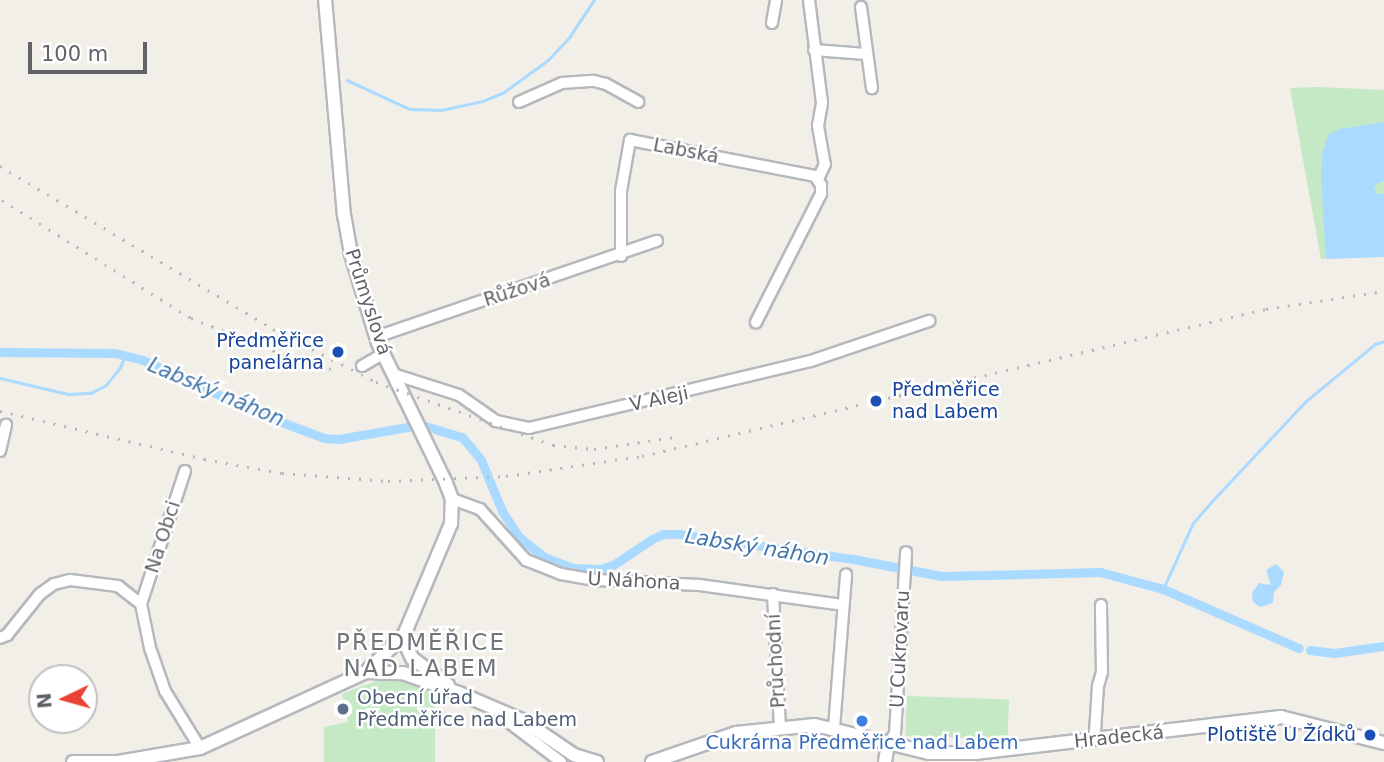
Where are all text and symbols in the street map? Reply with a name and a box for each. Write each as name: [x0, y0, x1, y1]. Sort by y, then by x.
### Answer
scale bar: [32, 28, 150, 72]
text: 100 m: [41, 42, 108, 66]
street label: Labská: [651, 133, 721, 169]
street label: Průmyslová: [340, 246, 396, 358]
street label: Růžová: [481, 269, 553, 311]
place label: Předměřice panelárna: [216, 330, 324, 374]
marker: Předměřice panelárna: [330, 344, 346, 360]
water label: Labský náhon: [144, 352, 288, 432]
place label: Předměřice nad Labem: [892, 379, 1000, 423]
street label: V Aleji: [628, 382, 690, 416]
marker: Předměřice nad Labem: [866, 391, 886, 411]
street label: Na Obci: [141, 498, 185, 576]
water label: Labský náhon: [683, 523, 831, 571]
street label: U Náhona: [587, 567, 681, 595]
street label: U Cukrovaru: [886, 589, 914, 709]
street label: Průchodní: [762, 613, 790, 709]
district label: PŘEDMĚŘICE NAD LABEM: [337, 628, 505, 682]
north arrow: [28, 664, 98, 734]
place label: Obecní úřad Předměřice nad Labem: [357, 687, 577, 731]
text: N: [32, 692, 56, 710]
marker: Obecní úřad Předměřice nad Labem: [335, 701, 351, 717]
marker: Cukrárna Předměřice nad Labem: [854, 713, 870, 729]
street label: Hradecká: [1073, 721, 1165, 753]
place label: Plotiště U Žídků: [1207, 724, 1356, 746]
marker: Plotiště U Žídků: [1362, 727, 1378, 743]
place label: Cukrárna Předměřice nad Labem: [706, 732, 1018, 754]

